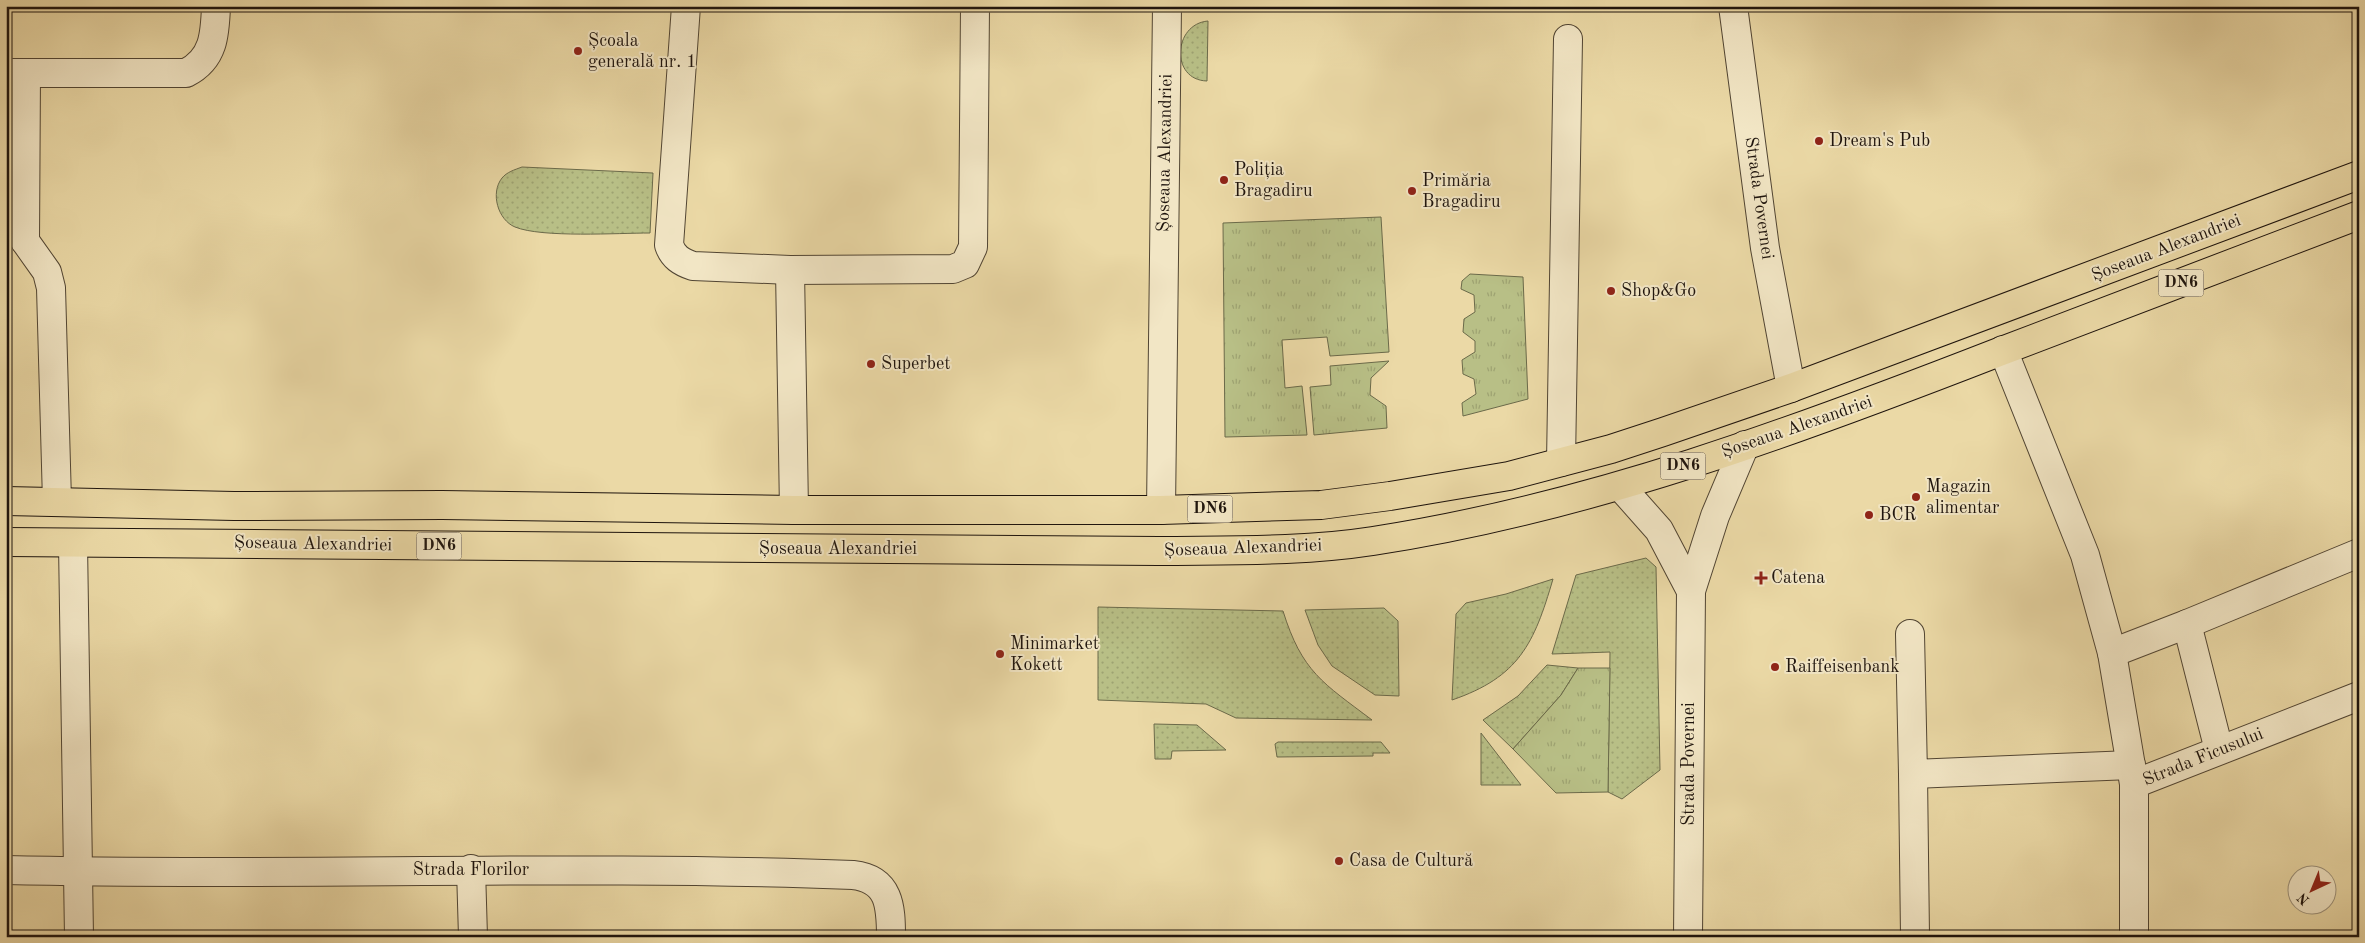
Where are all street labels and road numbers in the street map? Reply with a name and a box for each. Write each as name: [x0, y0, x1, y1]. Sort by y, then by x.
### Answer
street label: Șoseaua Alexandriei: [1155, 74, 1176, 232]
street label: Strada Povernei: [1741, 135, 1777, 261]
street label: Șoseaua Alexandriei: [2089, 211, 2244, 286]
road number: DN6: [2158, 270, 2204, 296]
street label: Șoseaua Alexandriei: [1719, 393, 1875, 462]
road number: DN6: [1660, 452, 1706, 480]
road number: DN6: [1188, 496, 1232, 522]
road number: DN6: [416, 532, 462, 560]
street label: Șoseaua Alexandriei: [234, 534, 392, 555]
street label: Șoseaua Alexandriei: [1164, 536, 1323, 561]
street label: Șoseaua Alexandriei: [759, 540, 917, 559]
street label: Strada Povernei: [1680, 702, 1698, 826]
street label: Strada Ficusului: [2140, 725, 2266, 789]
street label: Strada Florilor: [413, 861, 530, 879]

